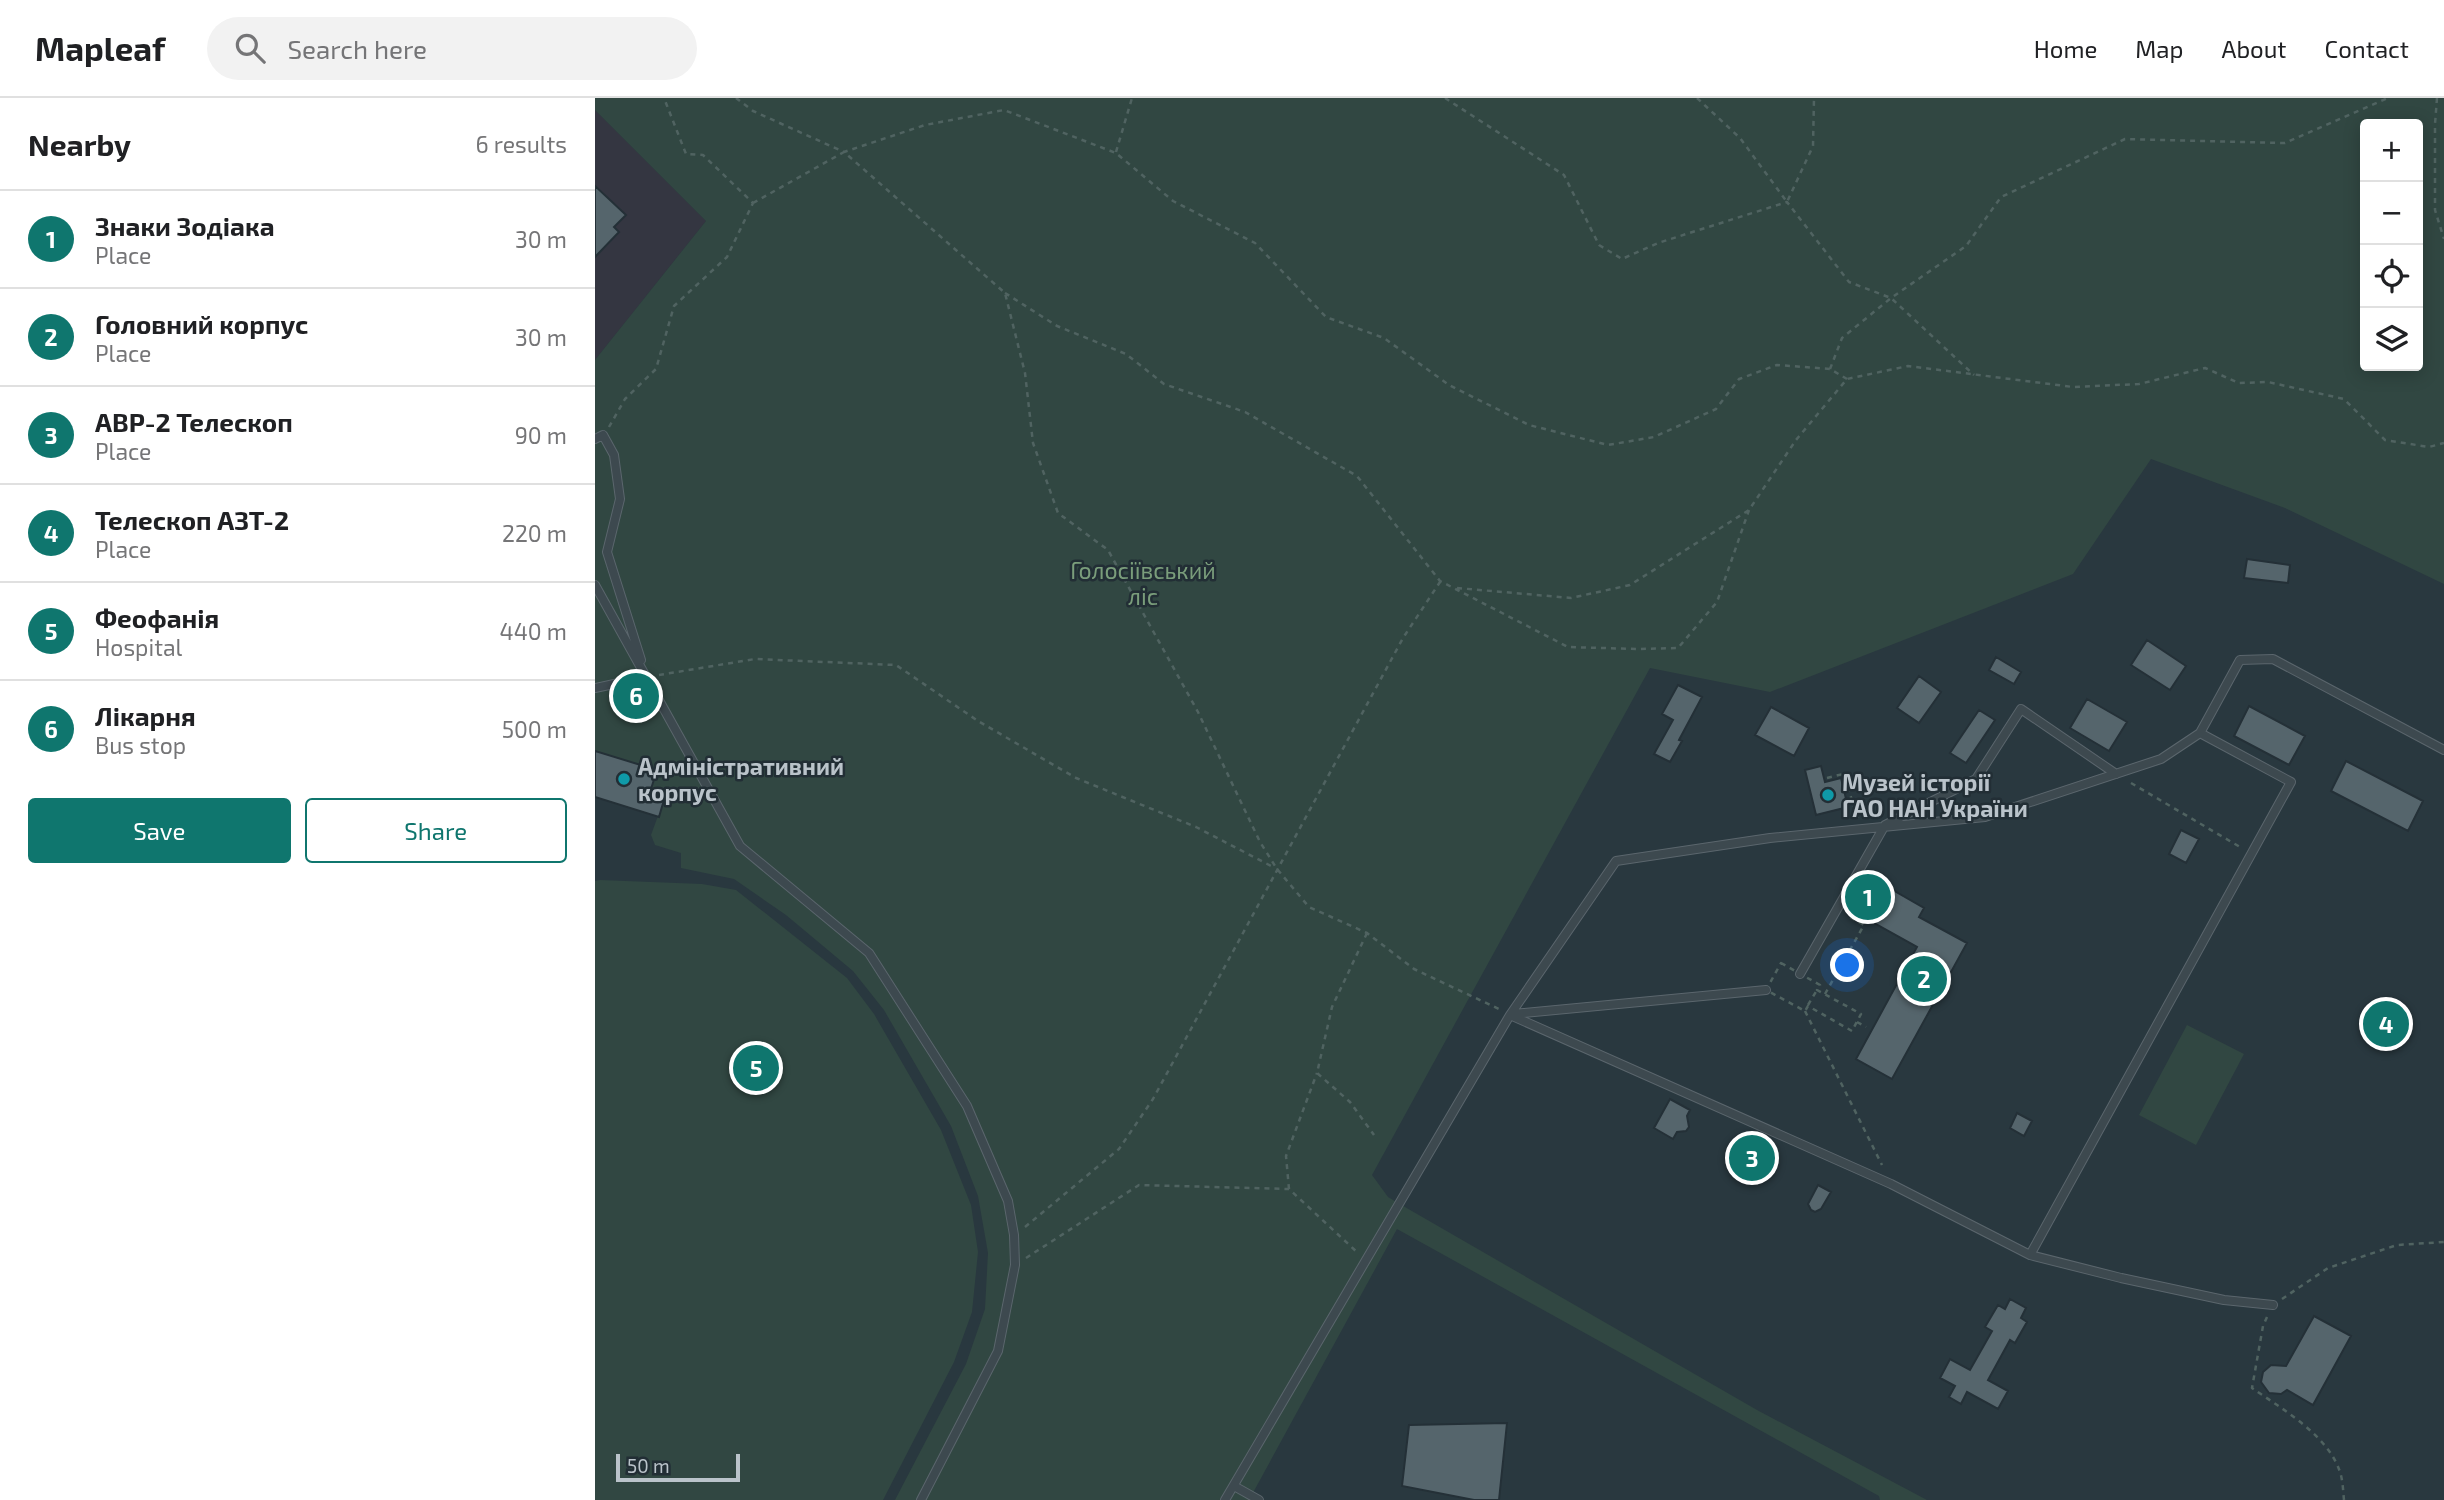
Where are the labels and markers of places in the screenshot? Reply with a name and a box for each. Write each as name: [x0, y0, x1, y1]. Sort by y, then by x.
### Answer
pin: 6: [613, 670, 659, 722]
place label: Адміністративний корпус: [638, 752, 844, 806]
place label: Музей історії ГАО НАН України: [1842, 768, 2028, 822]
marker: Адміністративний корпус: [616, 771, 632, 787]
marker: Музей історії ГАО НАН України: [1820, 787, 1836, 803]
pin: 1: [1845, 871, 1891, 923]
pin: 2: [1901, 953, 1947, 1005]
pin: 4: [2363, 998, 2409, 1050]
pin: 5: [733, 1042, 779, 1094]
pin: 3: [1729, 1132, 1775, 1184]

